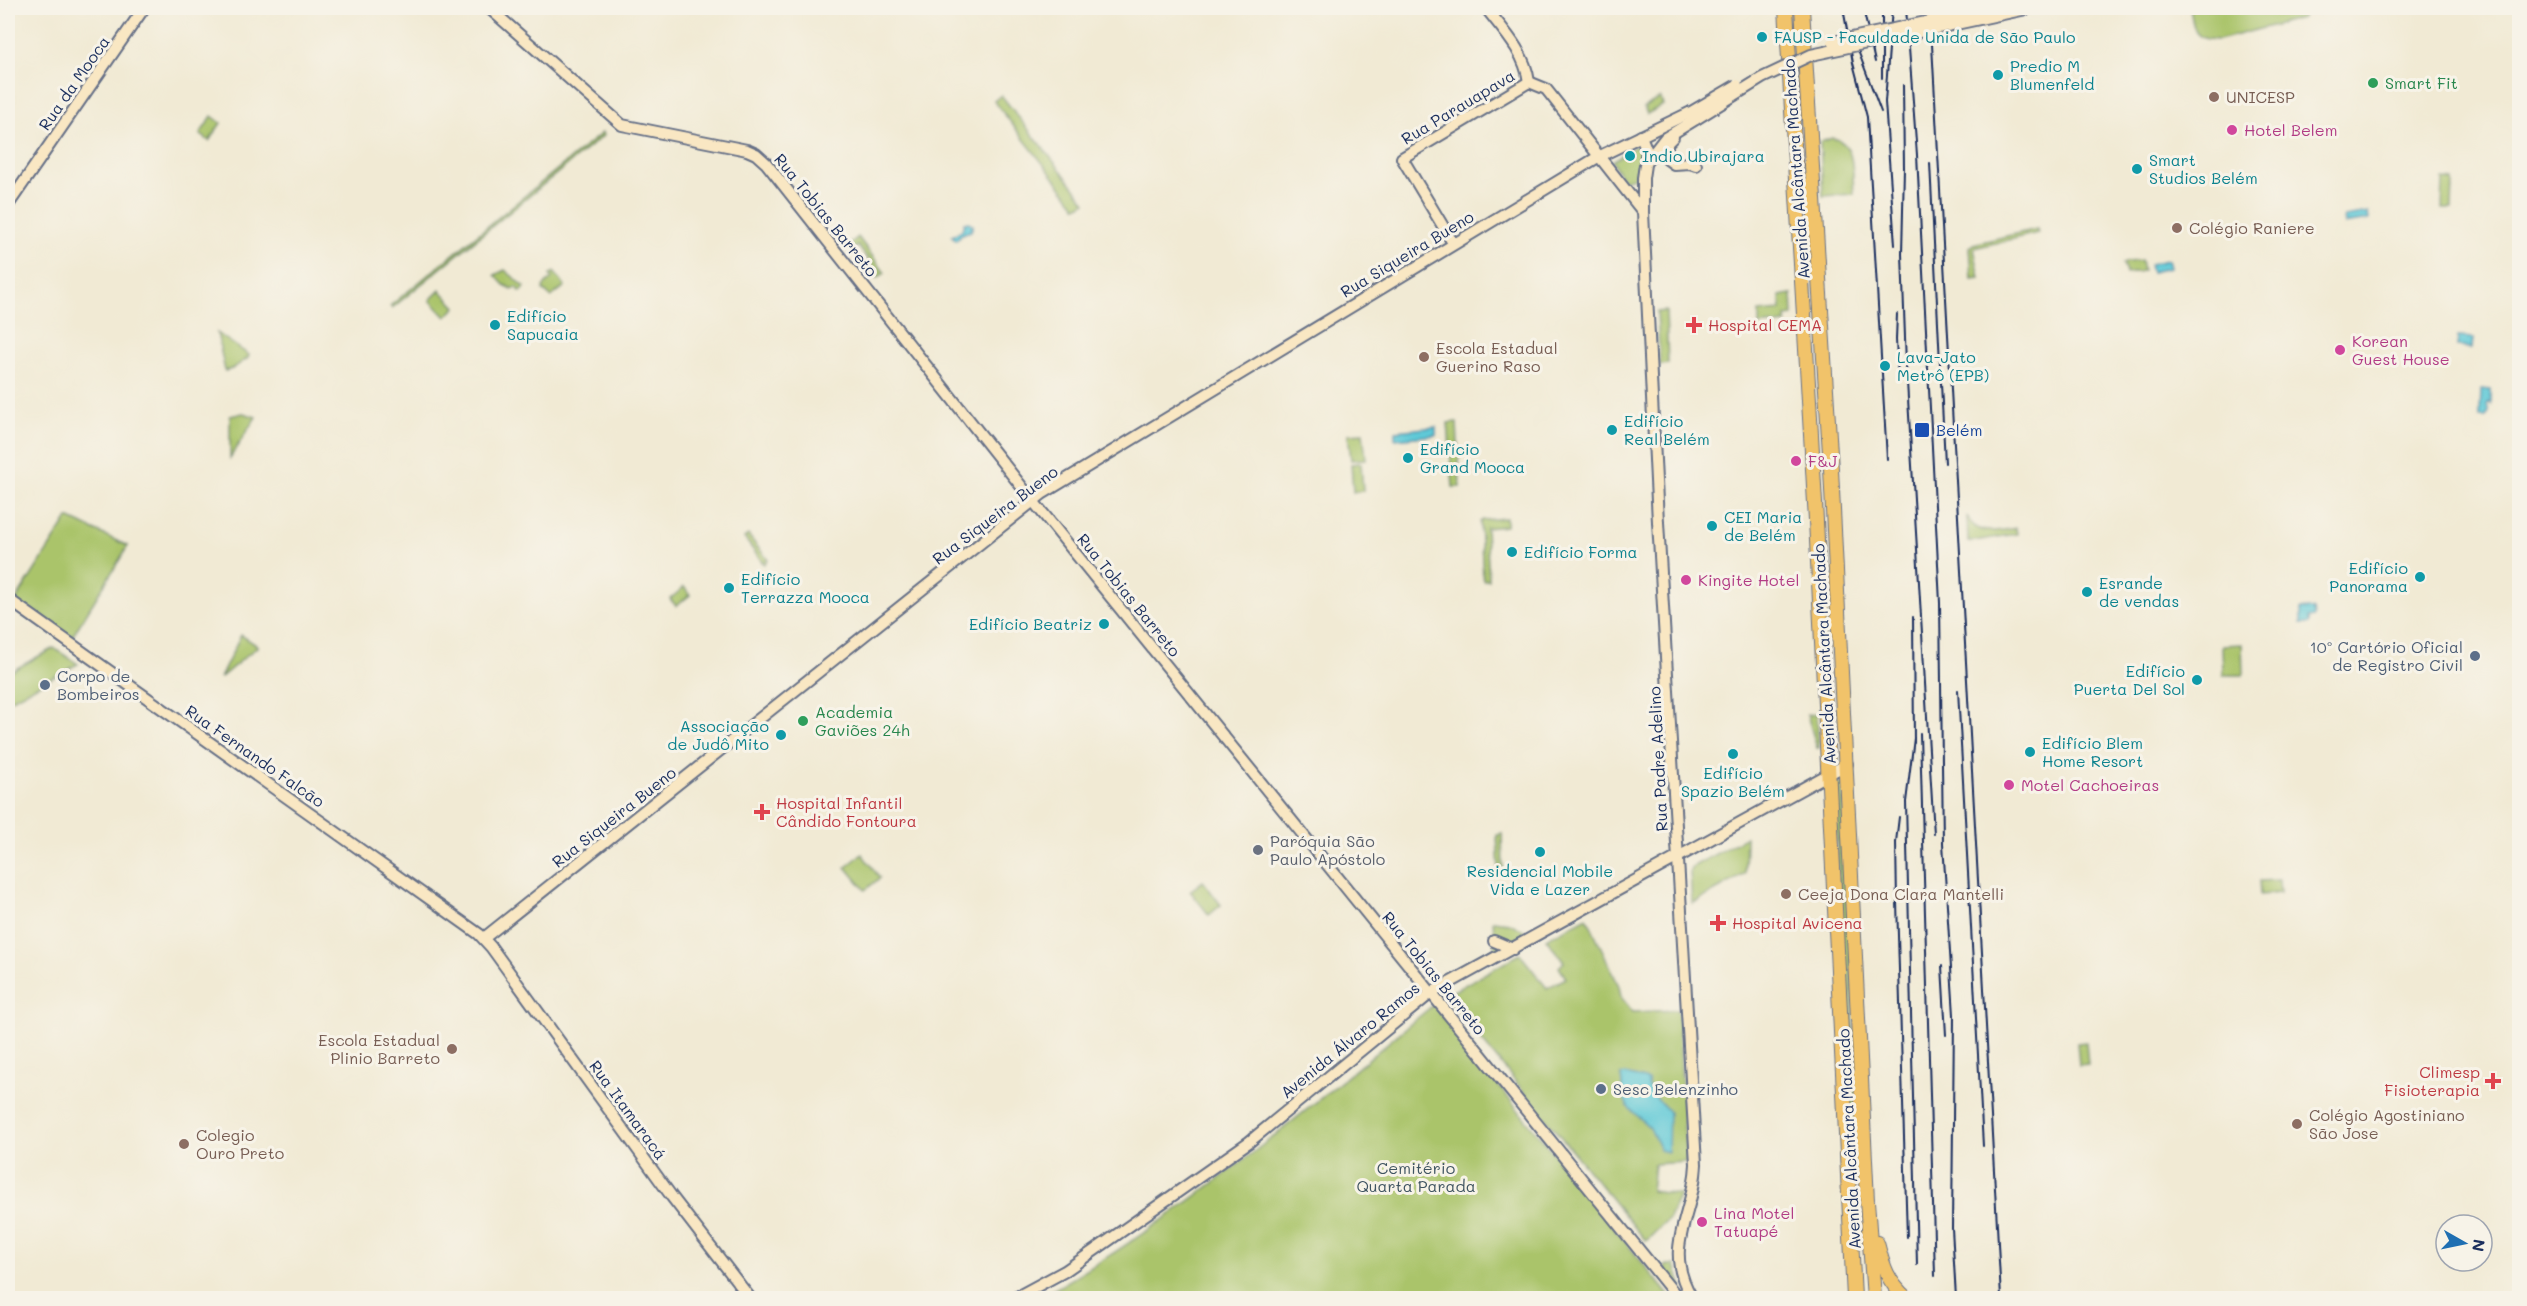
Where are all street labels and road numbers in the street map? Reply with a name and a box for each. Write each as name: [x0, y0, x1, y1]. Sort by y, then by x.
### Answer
street label: Rua da Mooca: [33, 31, 114, 134]
street label: Avenida Alcântara Machado: [1777, 58, 1814, 280]
street label: Rua Parauapava: [1397, 64, 1518, 149]
street label: Rua Tobias Barreto: [770, 149, 883, 281]
street label: Rua Siqueira Bueno: [1336, 205, 1477, 302]
street label: Rua Siqueira Bueno: [928, 461, 1062, 569]
street label: Rua Tobias Barreto: [1073, 529, 1186, 661]
street label: Avenida Alcântara Machado: [1807, 543, 1840, 765]
street label: Rua Padre Adelino: [1643, 686, 1672, 832]
street label: Rua Fernando Falcão: [182, 700, 329, 812]
street label: Rua Siqueira Bueno: [547, 762, 680, 872]
street label: Rua Tobias Barreto: [1378, 907, 1491, 1039]
street label: Avenida Álvaro Ramos: [1276, 977, 1424, 1102]
street label: Avenida Alcântara Machado: [1832, 1028, 1865, 1250]
street label: Rua Itamaracá: [585, 1056, 672, 1164]

